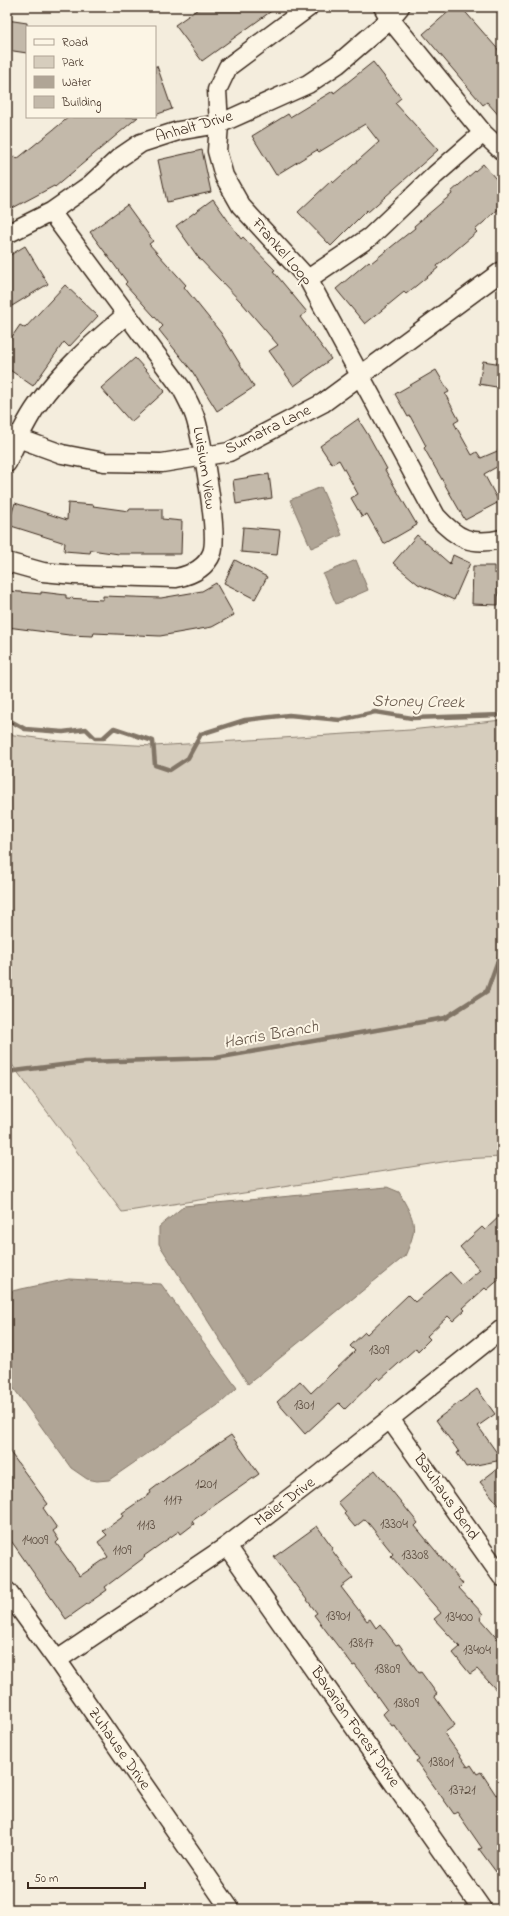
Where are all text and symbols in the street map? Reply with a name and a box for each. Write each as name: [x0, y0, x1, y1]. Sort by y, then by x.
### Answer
legend: [26, 26, 156, 118]
text: Road: [62, 34, 88, 52]
text: Park: [62, 54, 84, 72]
text: Water: [62, 74, 91, 92]
text: Building: [61, 94, 101, 113]
street label: Anhalt Drive: [152, 104, 236, 149]
street label: Frankel Loop: [245, 212, 318, 291]
street label: Sumatra Lane: [221, 398, 316, 461]
street label: Luisium View: [186, 425, 222, 511]
water label: Stoney Creek: [372, 689, 466, 716]
water label: Harris Branch: [222, 1014, 321, 1056]
house number: 1309: [369, 1340, 390, 1361]
house number: 1301: [294, 1395, 315, 1416]
street label: Bauhaus Bend: [407, 1448, 485, 1545]
street label: Maier Drive: [250, 1471, 321, 1533]
house number: 1201: [195, 1474, 217, 1495]
house number: 1117: [163, 1490, 183, 1511]
house number: 13304: [380, 1514, 408, 1535]
house number: 1113: [136, 1515, 156, 1536]
house number: 14009: [22, 1530, 49, 1551]
house number: 1109: [112, 1540, 132, 1561]
house number: 13308: [401, 1545, 429, 1566]
house number: 13901: [326, 1606, 351, 1627]
house number: 13400: [445, 1607, 473, 1628]
house number: 13817: [348, 1633, 374, 1654]
house number: 13404: [463, 1640, 491, 1661]
house number: 13809: [374, 1659, 401, 1680]
street label: Bavarian Forest Drive: [304, 1661, 406, 1793]
house number: 13809: [393, 1693, 420, 1714]
street label: Zuhause Drive: [82, 1703, 157, 1796]
house number: 13801: [428, 1752, 455, 1773]
house number: 13721: [448, 1780, 476, 1801]
scale bar: [28, 1864, 145, 1890]
text: 50 m: [34, 1870, 58, 1888]

